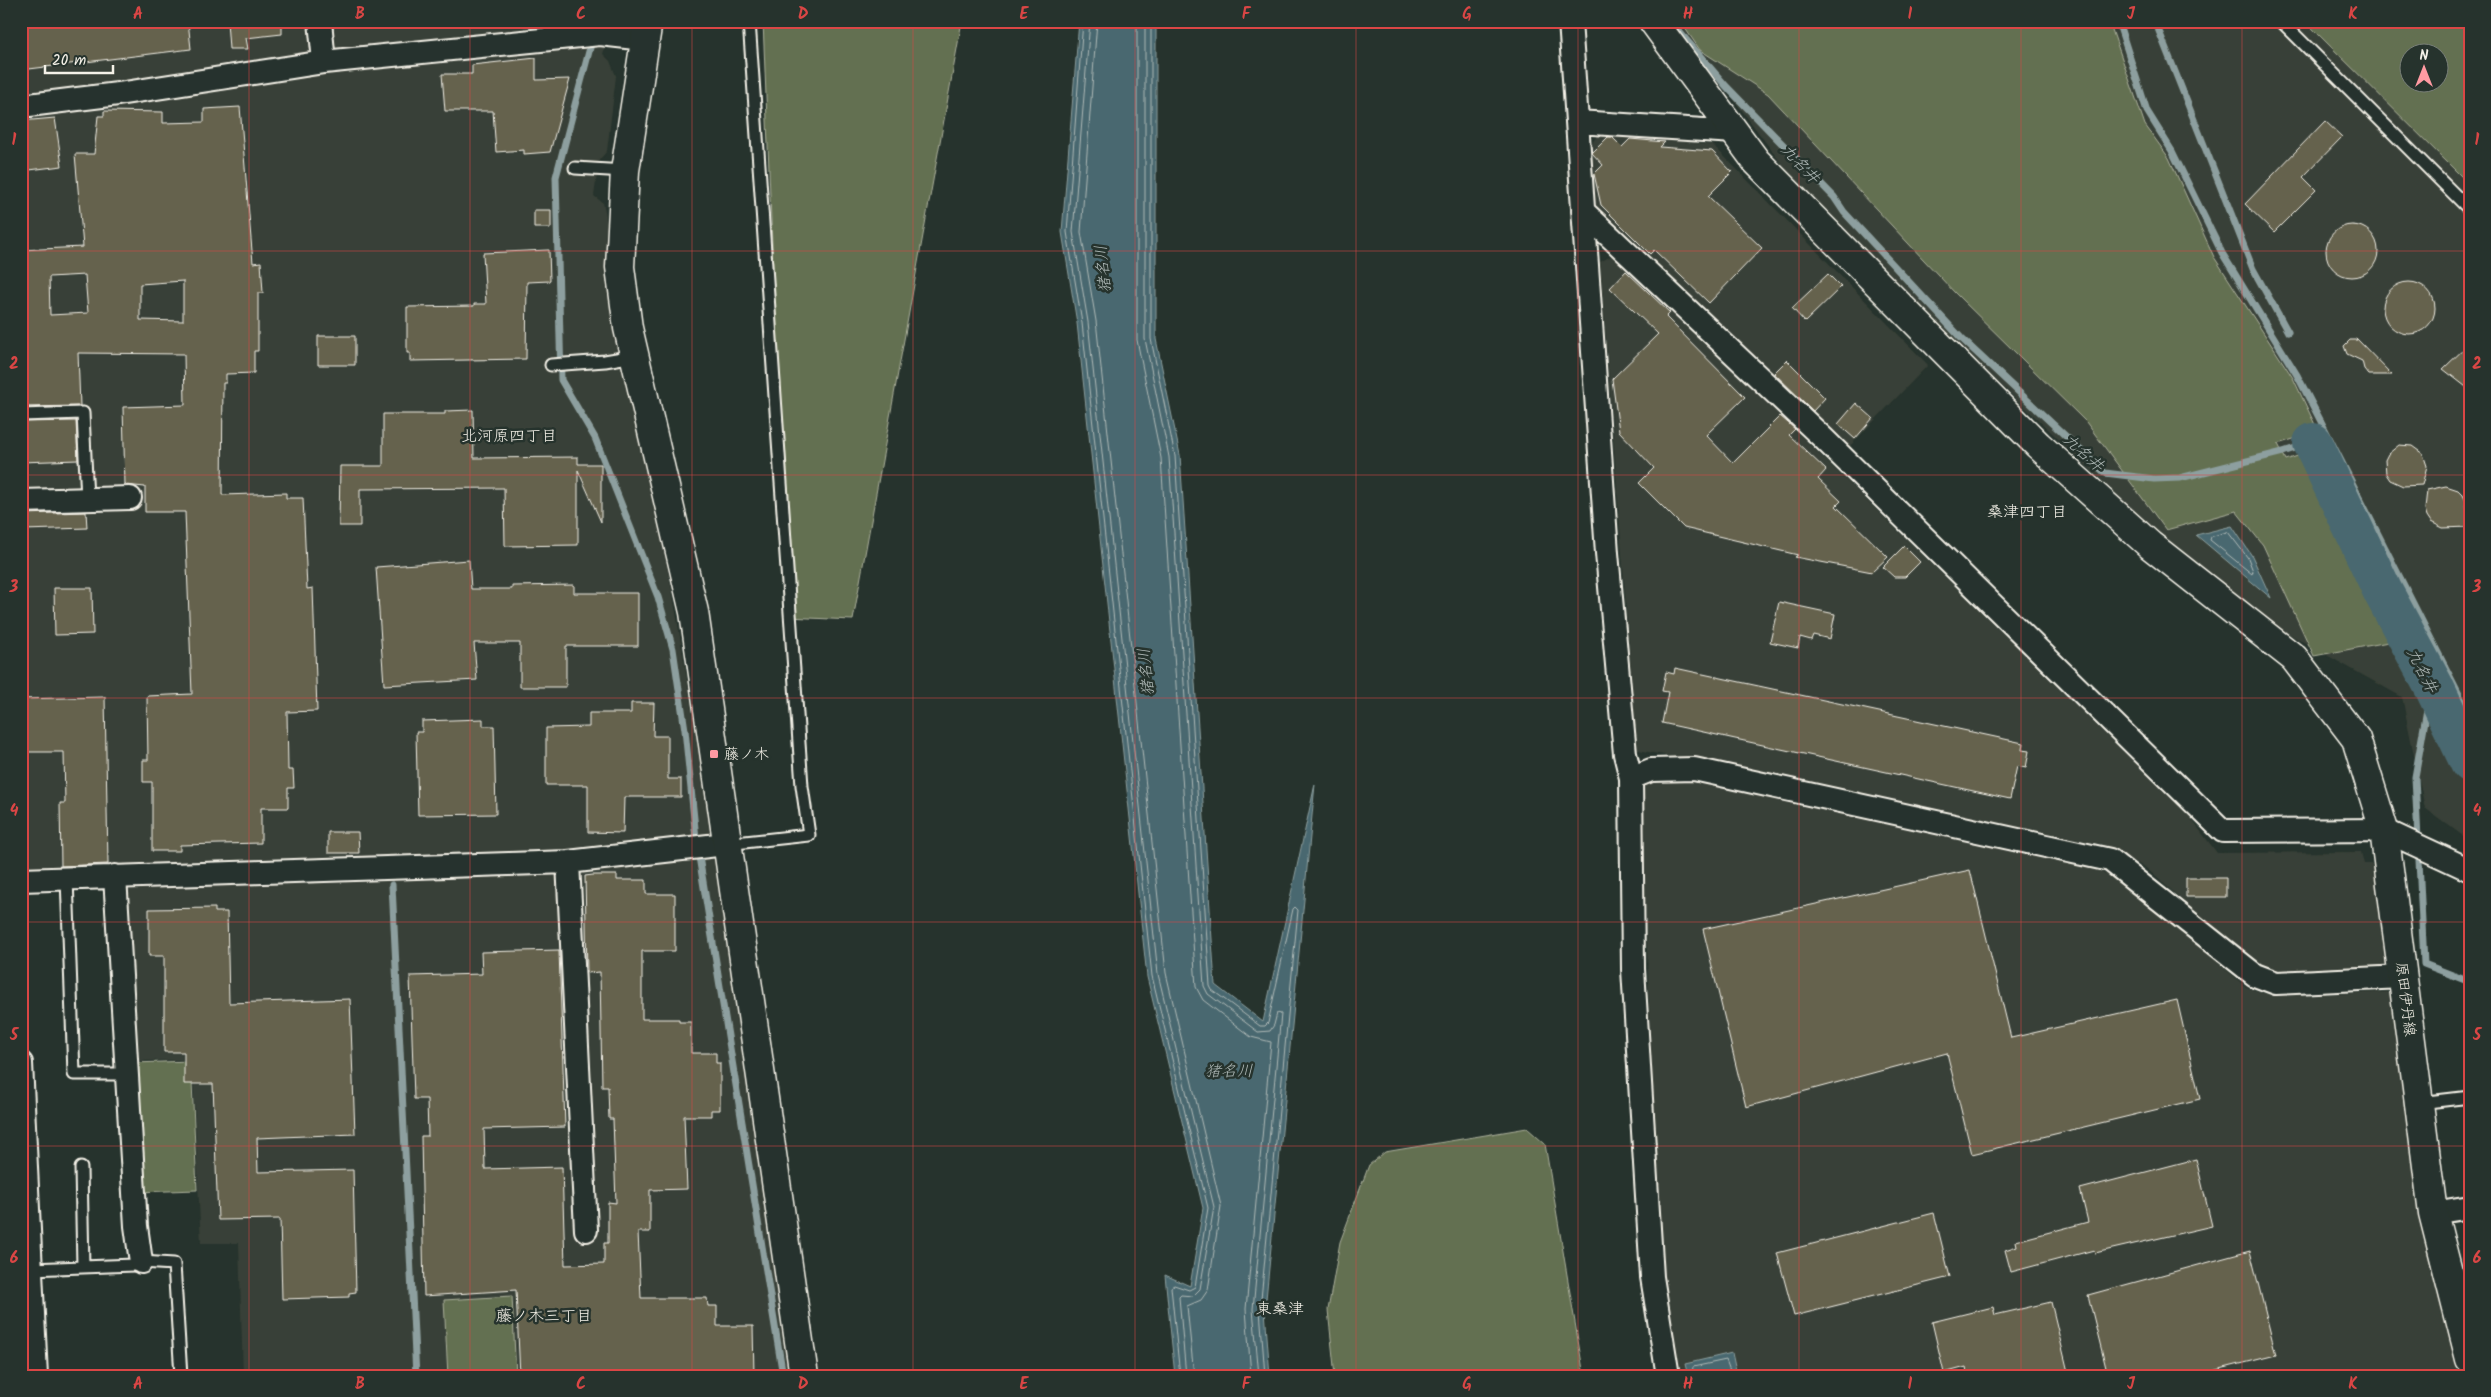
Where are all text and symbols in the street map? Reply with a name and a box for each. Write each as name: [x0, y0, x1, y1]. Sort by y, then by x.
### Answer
text: A: [133, 2, 143, 27]
text: B: [355, 2, 365, 27]
text: C: [576, 2, 586, 27]
text: D: [798, 2, 809, 27]
text: E: [1020, 2, 1030, 27]
text: F: [1242, 2, 1252, 27]
text: G: [1462, 2, 1472, 27]
text: H: [1683, 2, 1693, 27]
text: I: [1908, 2, 1913, 27]
text: J: [2127, 2, 2136, 27]
text: K: [2348, 2, 2358, 27]
scale bar: [45, 42, 112, 74]
north arrow: [2398, 42, 2448, 92]
text: N: [2420, 45, 2429, 67]
text: 20 m: [52, 49, 86, 73]
text: 1: [12, 128, 17, 153]
text: 1: [2475, 128, 2480, 153]
water label: 九名井: [1774, 138, 1826, 191]
water label: 猪名川: [1089, 244, 1118, 294]
text: 2: [9, 352, 19, 377]
text: 2: [2472, 352, 2482, 377]
district label: 北河原四丁目: [461, 424, 557, 449]
water label: 九名井: [2057, 428, 2110, 479]
district label: 桑津四丁目: [1987, 500, 2067, 525]
text: 3: [9, 575, 19, 600]
text: 3: [2472, 575, 2482, 600]
water label: 九名井: [2400, 644, 2444, 699]
water label: 猪名川: [1132, 647, 1161, 697]
place label: 藤ノ木: [724, 743, 769, 767]
marker: 藤ノ木: [708, 748, 720, 760]
text: 4: [10, 799, 19, 824]
text: 4: [2473, 799, 2482, 824]
street label: 原田伊丹線: [2389, 960, 2421, 1038]
text: 5: [9, 1023, 20, 1048]
text: 5: [2472, 1023, 2483, 1048]
water label: 猪名川: [1205, 1059, 1253, 1084]
text: 6: [10, 1246, 19, 1271]
text: 6: [2473, 1246, 2482, 1271]
district label: 東桑津: [1256, 1297, 1304, 1322]
district label: 藤ノ木三丁目: [496, 1304, 592, 1329]
text: A: [133, 1372, 143, 1397]
text: B: [355, 1372, 365, 1397]
text: C: [576, 1372, 586, 1397]
text: D: [798, 1372, 809, 1397]
text: E: [1020, 1372, 1030, 1397]
text: F: [1242, 1372, 1252, 1397]
text: G: [1462, 1372, 1472, 1397]
text: H: [1683, 1372, 1693, 1397]
text: I: [1908, 1372, 1913, 1397]
text: J: [2127, 1372, 2136, 1397]
text: K: [2348, 1372, 2358, 1397]

